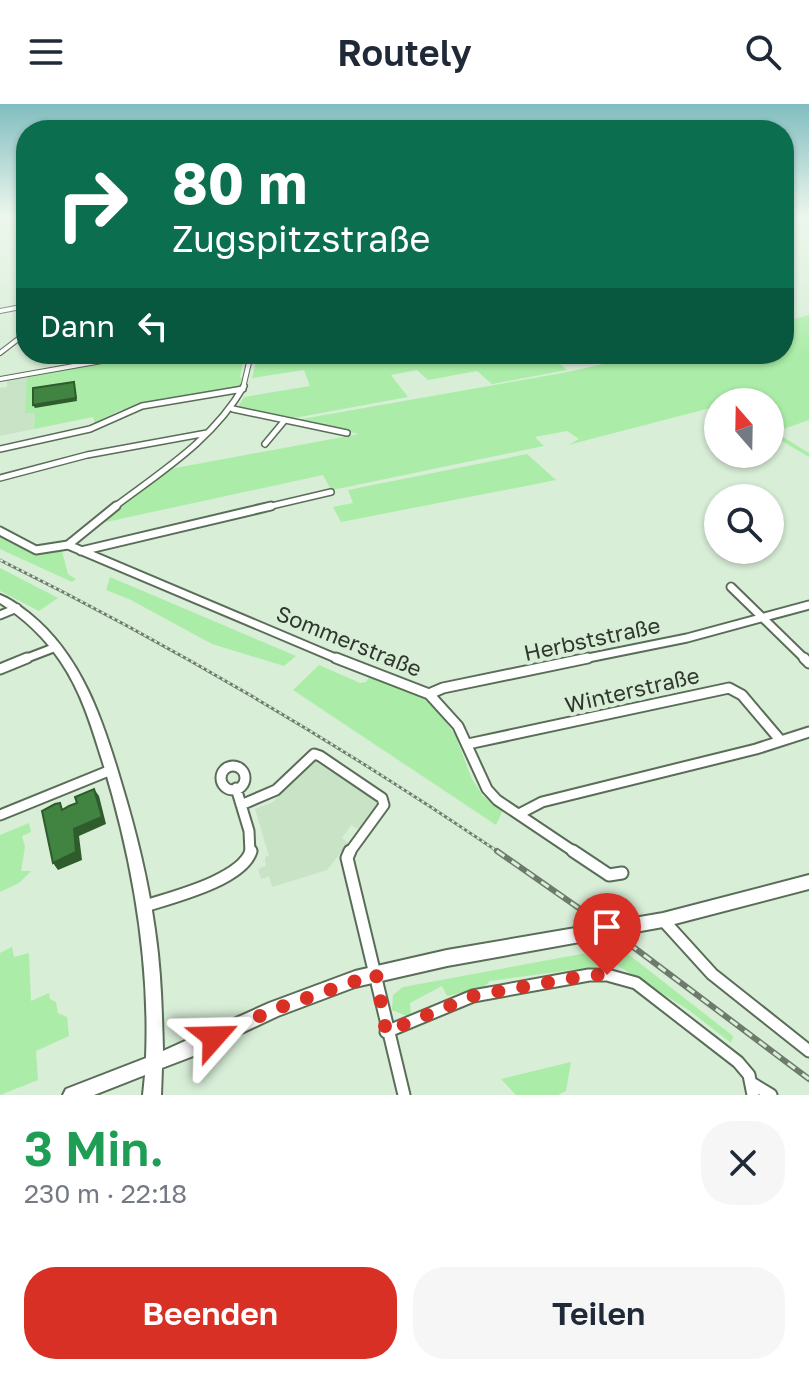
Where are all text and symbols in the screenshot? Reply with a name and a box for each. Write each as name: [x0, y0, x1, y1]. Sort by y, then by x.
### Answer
icon: menu: [24, 30, 68, 74]
icon: search: [741, 30, 785, 74]
text: Routely: [337, 31, 472, 74]
text: 80 m: [172, 149, 307, 216]
icon: right: [40, 152, 144, 256]
text: Zugspitzstraße: [172, 217, 430, 260]
icon: left: [131, 304, 175, 348]
text: Dann: [40, 308, 115, 344]
north arrow: [704, 388, 784, 468]
map controls: [704, 388, 784, 564]
button: search: [704, 484, 784, 564]
street label: Sommerstraße: [273, 599, 426, 682]
street label: Herbststraße: [521, 611, 663, 666]
street label: Winterstraße: [562, 661, 702, 718]
pin: [573, 893, 641, 975]
icon: arrive: [585, 905, 629, 949]
position arrow: [172, 995, 256, 1079]
text: 3 Min.: [24, 1119, 164, 1177]
button: close: [701, 1121, 785, 1205]
text: 230 m · 22:18: [24, 1178, 187, 1209]
button: Beenden: [24, 1267, 397, 1359]
button: Teilen: [413, 1267, 785, 1359]

